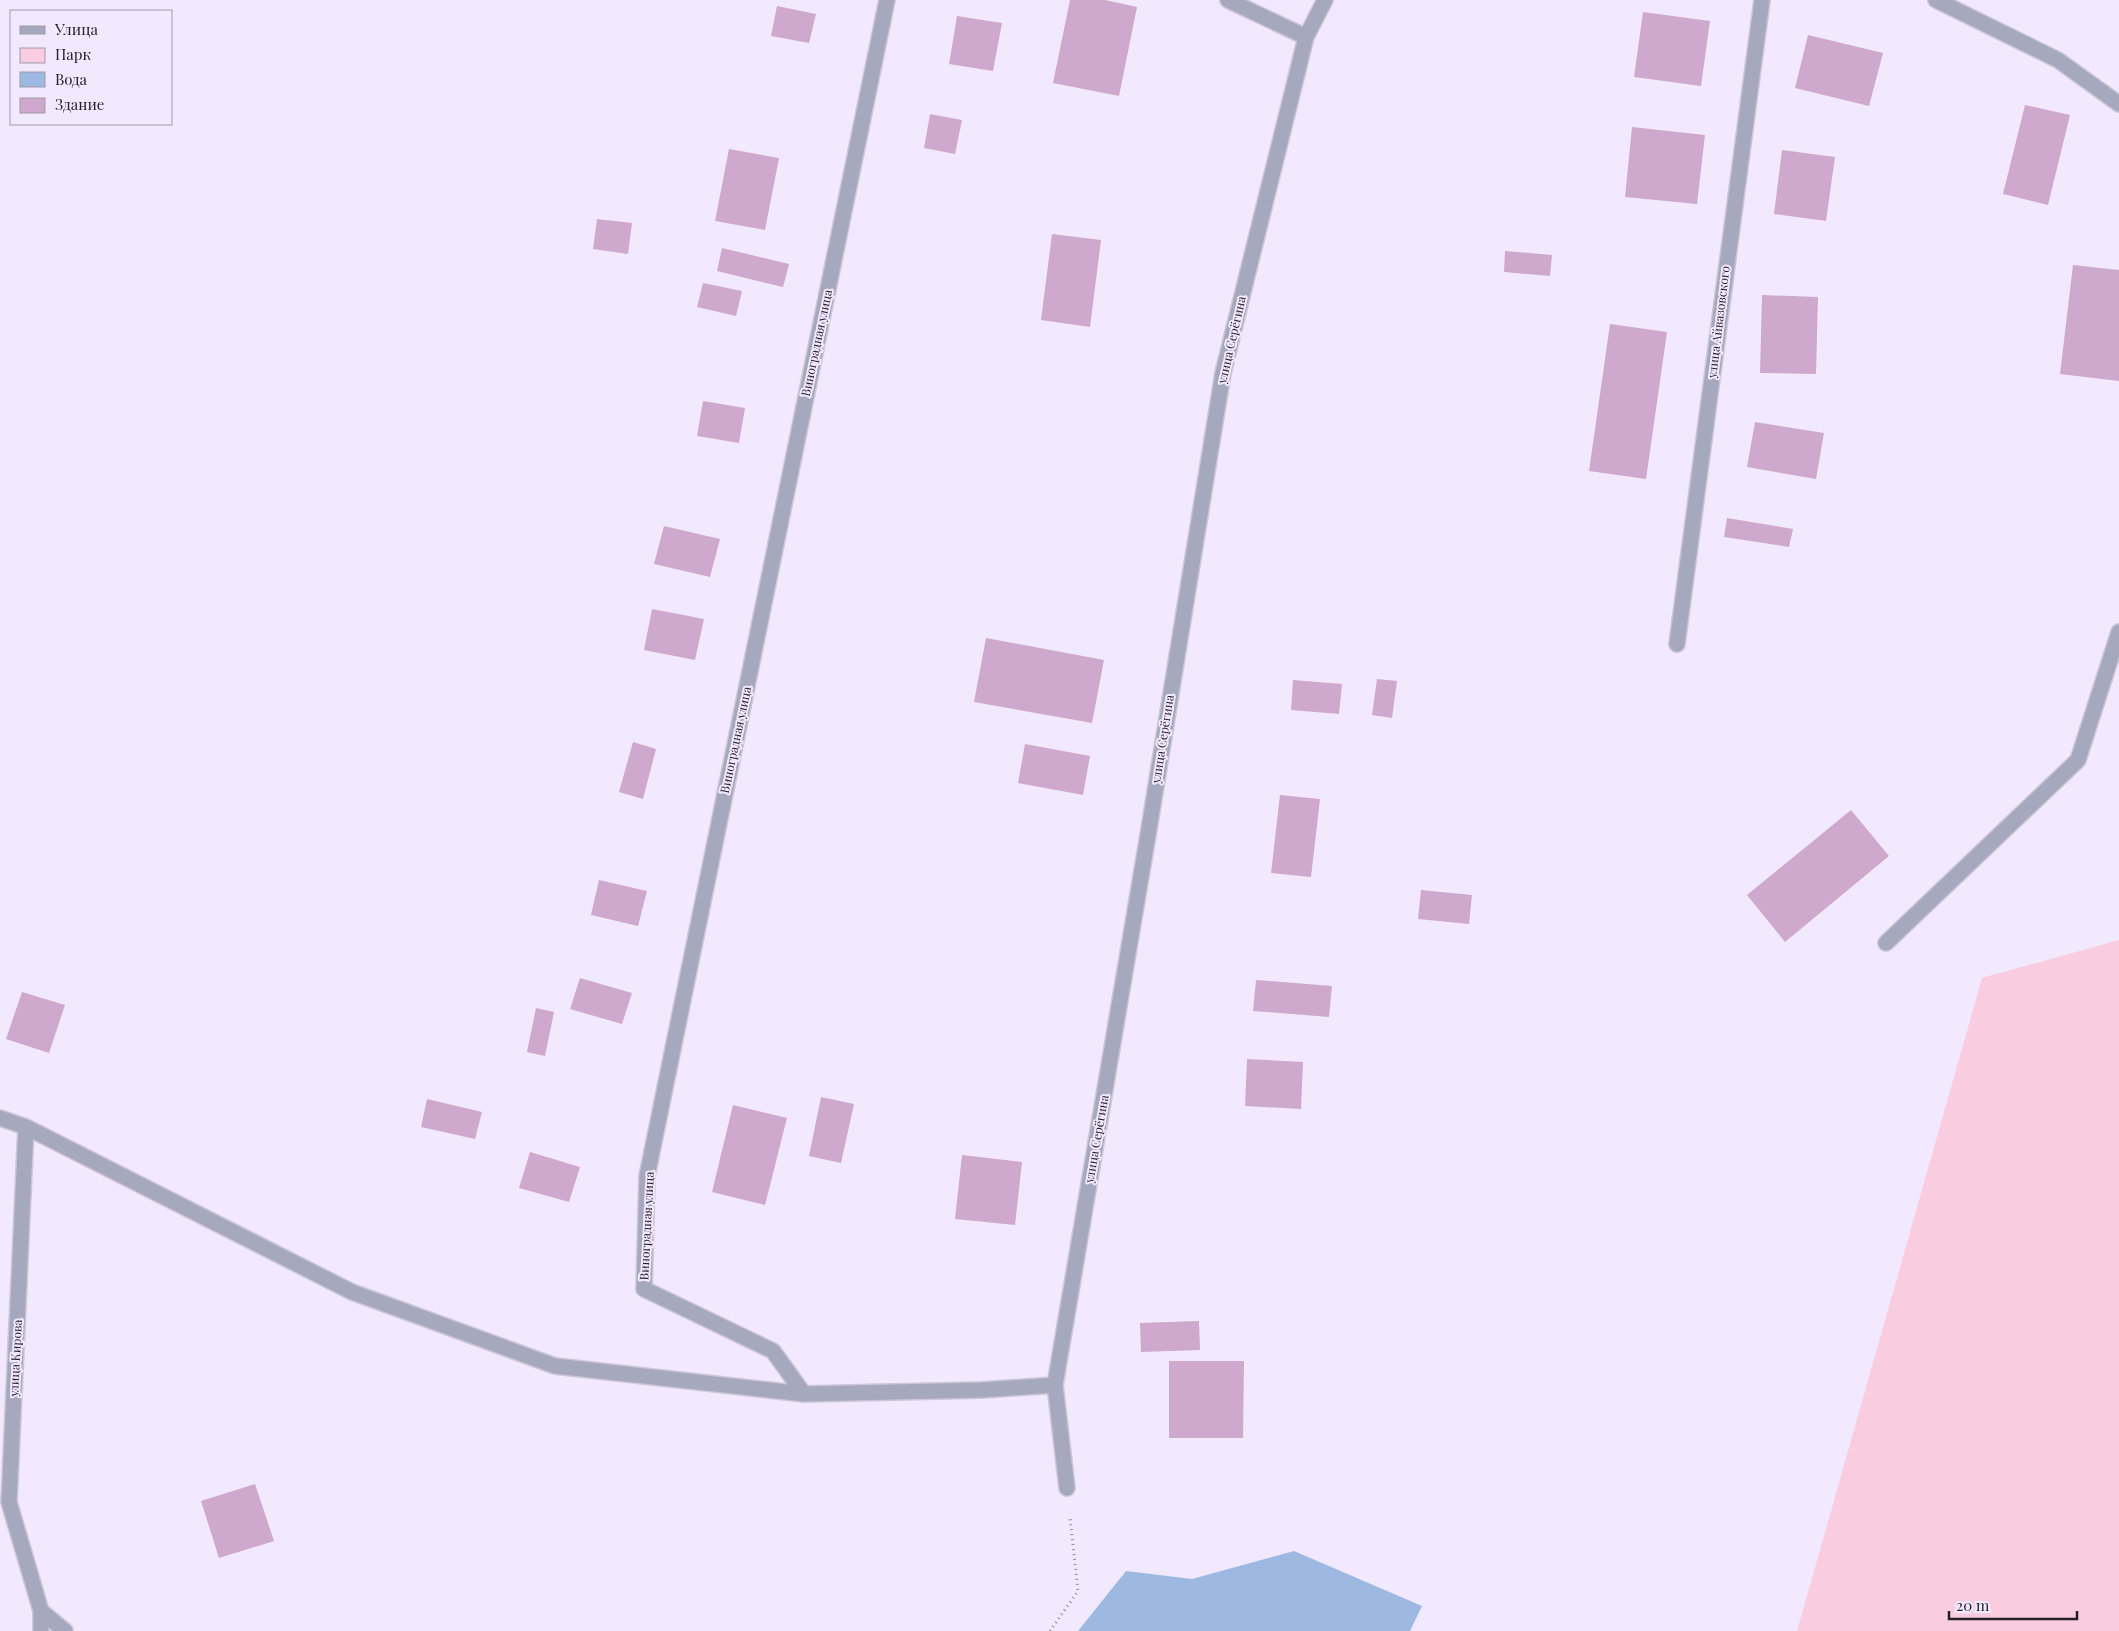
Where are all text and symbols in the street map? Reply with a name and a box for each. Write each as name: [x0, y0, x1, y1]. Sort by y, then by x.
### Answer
legend: [10, 10, 172, 125]
text: Улица: [54, 19, 98, 39]
text: Парк: [55, 44, 91, 64]
text: Вода: [55, 69, 88, 89]
text: Здание: [55, 94, 104, 114]
street label: улица Айвазовского: [1703, 264, 1733, 380]
street label: Виноградная улица: [797, 288, 835, 398]
street label: улица Серёгина: [1213, 295, 1249, 386]
street label: Виноградная улица: [716, 685, 754, 795]
street label: улица Серёгина: [1147, 694, 1177, 785]
street label: улица Серёгина: [1080, 1094, 1112, 1185]
street label: Виноградная улица: [635, 1171, 657, 1281]
street label: улица Кирова: [5, 1319, 25, 1398]
scale bar: [1949, 1588, 2076, 1620]
text: 20 m: [1956, 1595, 1990, 1615]

